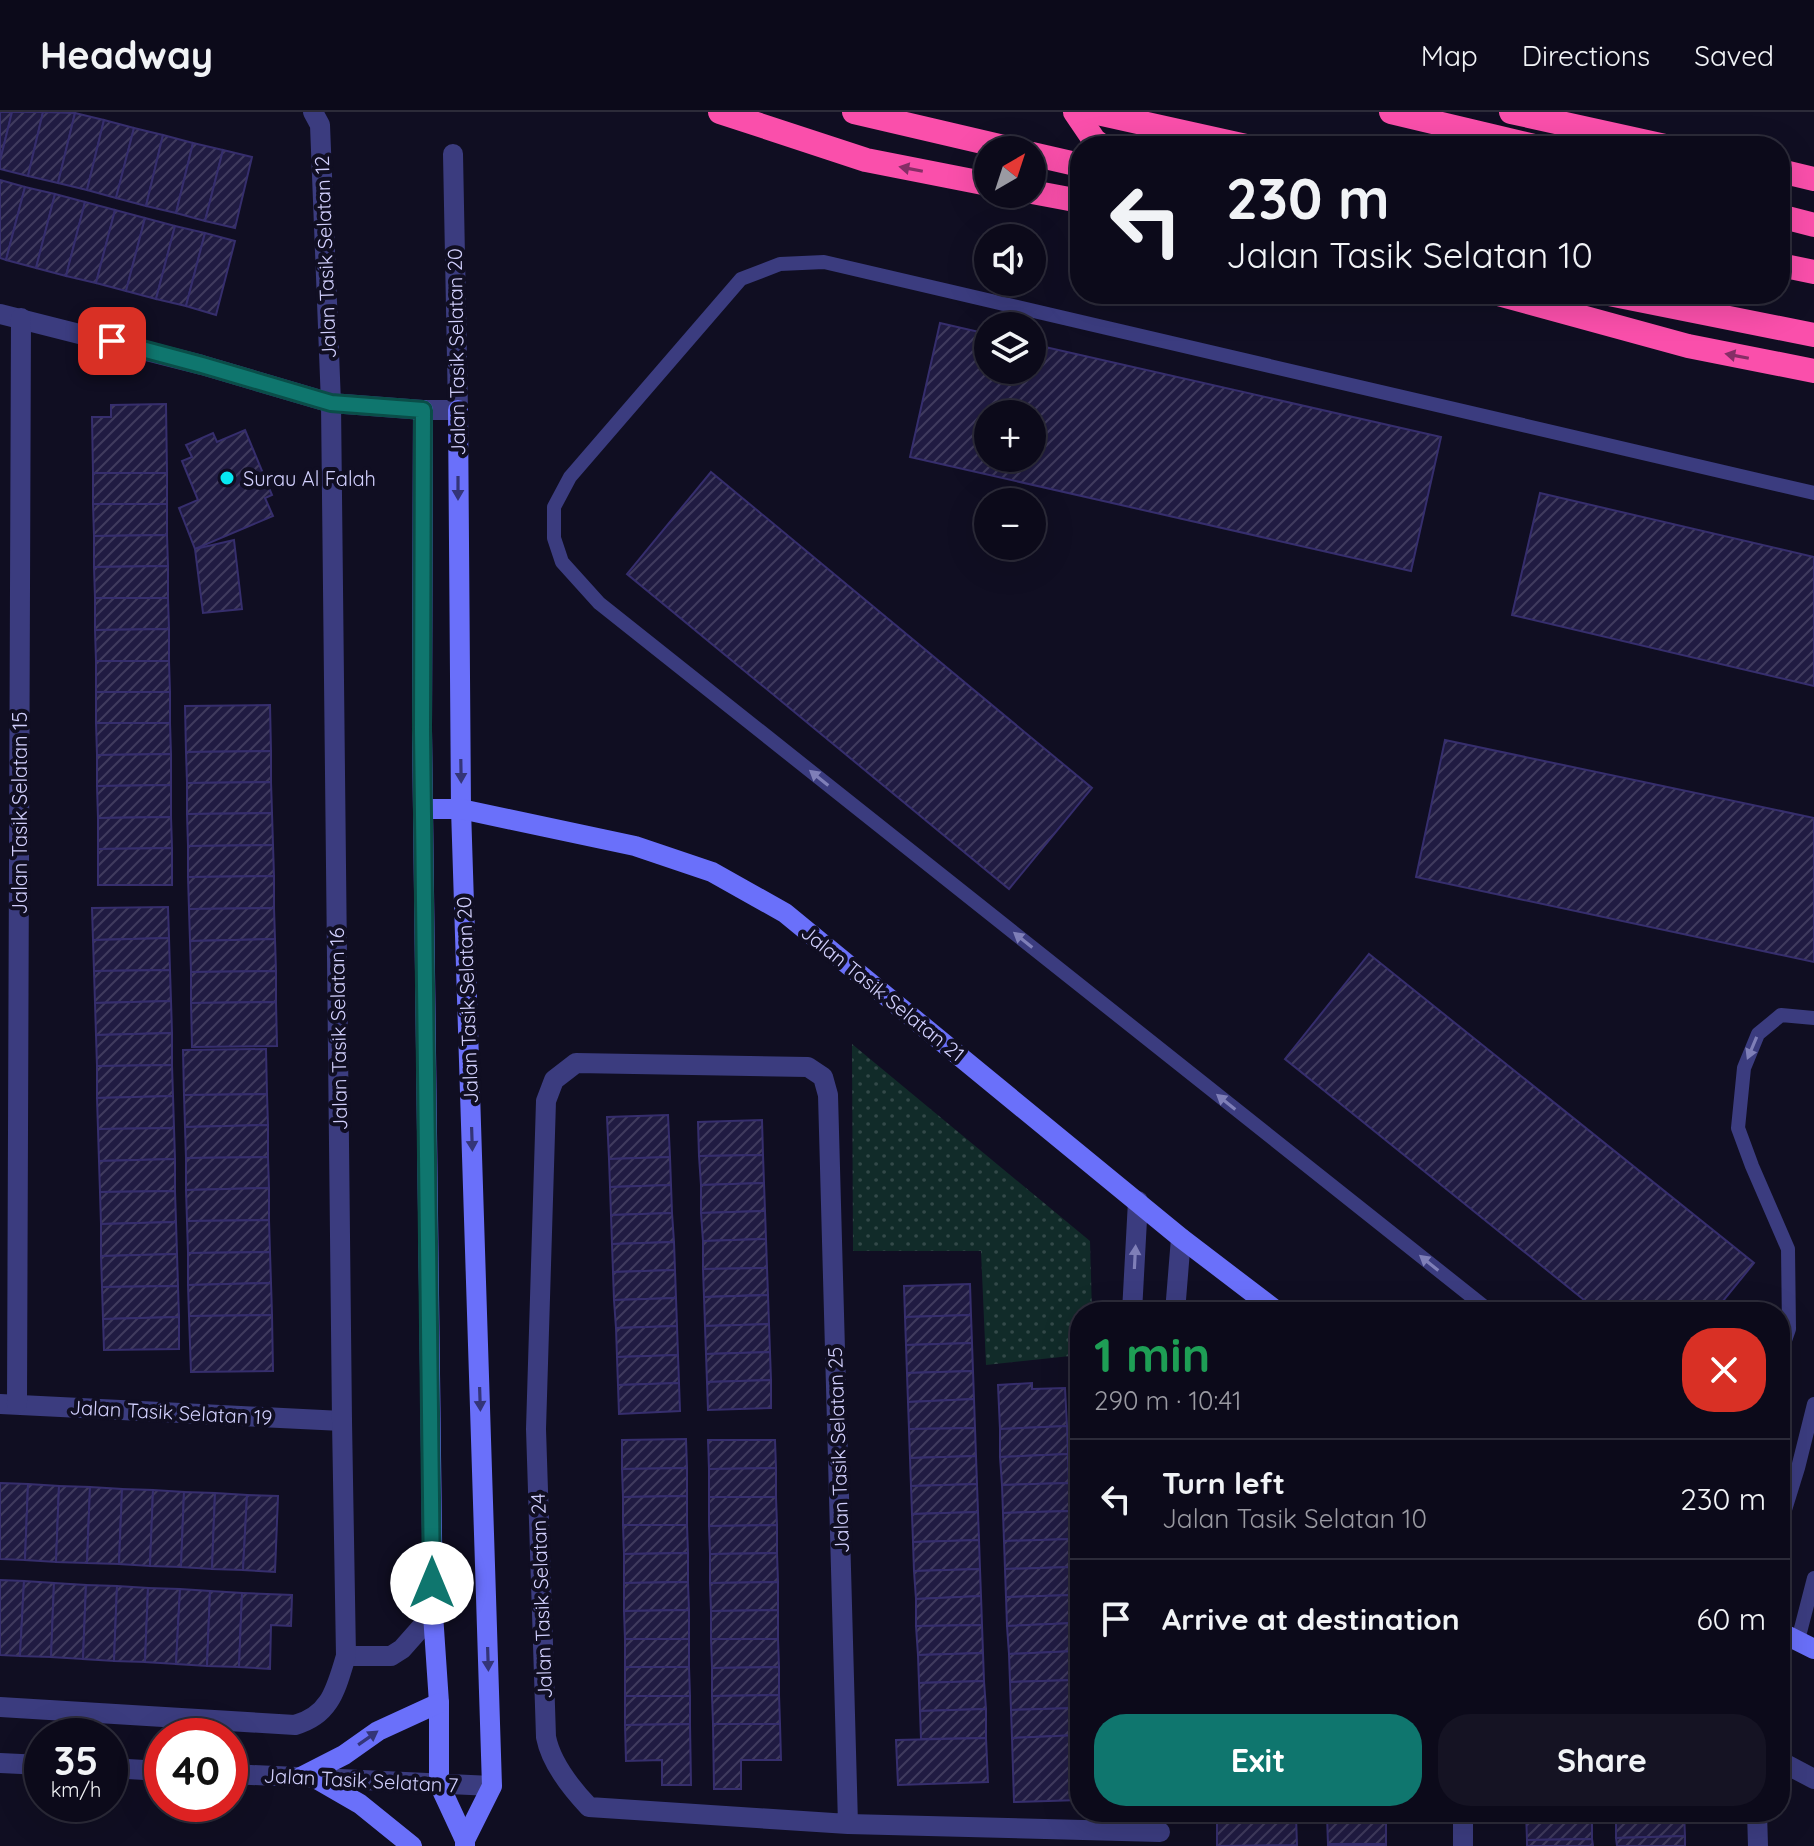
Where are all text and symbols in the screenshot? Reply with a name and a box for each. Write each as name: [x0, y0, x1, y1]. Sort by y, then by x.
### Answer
text: Headway: [40, 31, 213, 79]
text: Map: [1421, 38, 1478, 73]
text: Directions: [1522, 38, 1650, 73]
text: Saved: [1694, 38, 1774, 73]
north arrow: [974, 136, 1046, 208]
map controls: [974, 136, 1046, 560]
street label: Jalan Tasik Selatan 12: [309, 155, 341, 359]
one-way arrow: [899, 162, 924, 175]
text: 230 m: [1226, 163, 1390, 233]
icon: left: [1094, 168, 1198, 272]
button: sound: [974, 224, 1046, 296]
text: Jalan Tasik Selatan 10: [1226, 232, 1593, 277]
street label: Jalan Tasik Selatan 20: [442, 248, 470, 456]
pin: [78, 307, 146, 375]
button: layers: [974, 312, 1046, 384]
icon: arrive: [90, 319, 134, 363]
one-way arrow: [1725, 349, 1750, 362]
button: +: [974, 400, 1046, 472]
place label: Surau Al Falah: [243, 466, 376, 491]
marker: Surau Al Falah: [218, 469, 236, 487]
one-way arrow: [452, 476, 465, 501]
button: −: [974, 488, 1046, 560]
street label: Jalan Tasik Selatan 15: [7, 712, 32, 914]
one-way arrow: [454, 759, 467, 784]
one-way arrow: [809, 770, 829, 787]
street label: Jalan Tasik Selatan 20: [451, 896, 483, 1104]
street label: Jalan Tasik Selatan 21: [796, 919, 970, 1067]
street label: Jalan Tasik Selatan 16: [324, 927, 352, 1131]
one-way arrow: [1012, 931, 1033, 948]
one-way arrow: [1746, 1036, 1759, 1060]
one-way arrow: [1216, 1094, 1236, 1110]
one-way arrow: [465, 1127, 478, 1152]
one-way arrow: [1128, 1244, 1141, 1269]
one-way arrow: [1419, 1255, 1440, 1272]
text: 1 min: [1094, 1324, 1210, 1384]
button: close: [1682, 1328, 1766, 1412]
street label: Jalan Tasik Selatan 25: [822, 1346, 854, 1554]
text: 290 m · 10:41: [1094, 1384, 1242, 1417]
one-way arrow: [473, 1387, 486, 1412]
street label: Jalan Tasik Selatan 19: [69, 1394, 273, 1430]
text: Turn left: [1162, 1464, 1285, 1502]
icon: left: [1094, 1477, 1138, 1521]
text: 230 m: [1680, 1480, 1766, 1518]
street label: Jalan Tasik Selatan 24: [525, 1493, 557, 1699]
text: Jalan Tasik Selatan 10: [1162, 1502, 1427, 1535]
position arrow: [390, 1541, 474, 1625]
icon: arrive: [1094, 1597, 1138, 1641]
text: Arrive at destination: [1162, 1600, 1460, 1638]
text: 60 m: [1696, 1600, 1766, 1638]
one-way arrow: [481, 1647, 494, 1672]
button: Exit: [1094, 1714, 1422, 1806]
button: Share: [1438, 1714, 1766, 1806]
speed limit sign: 40: [144, 1718, 248, 1822]
one-way arrow: [358, 1731, 379, 1746]
text: 35: [54, 1735, 98, 1785]
street label: Jalan Tasik Selatan 7: [263, 1762, 459, 1798]
text: km/h: [51, 1777, 101, 1802]

